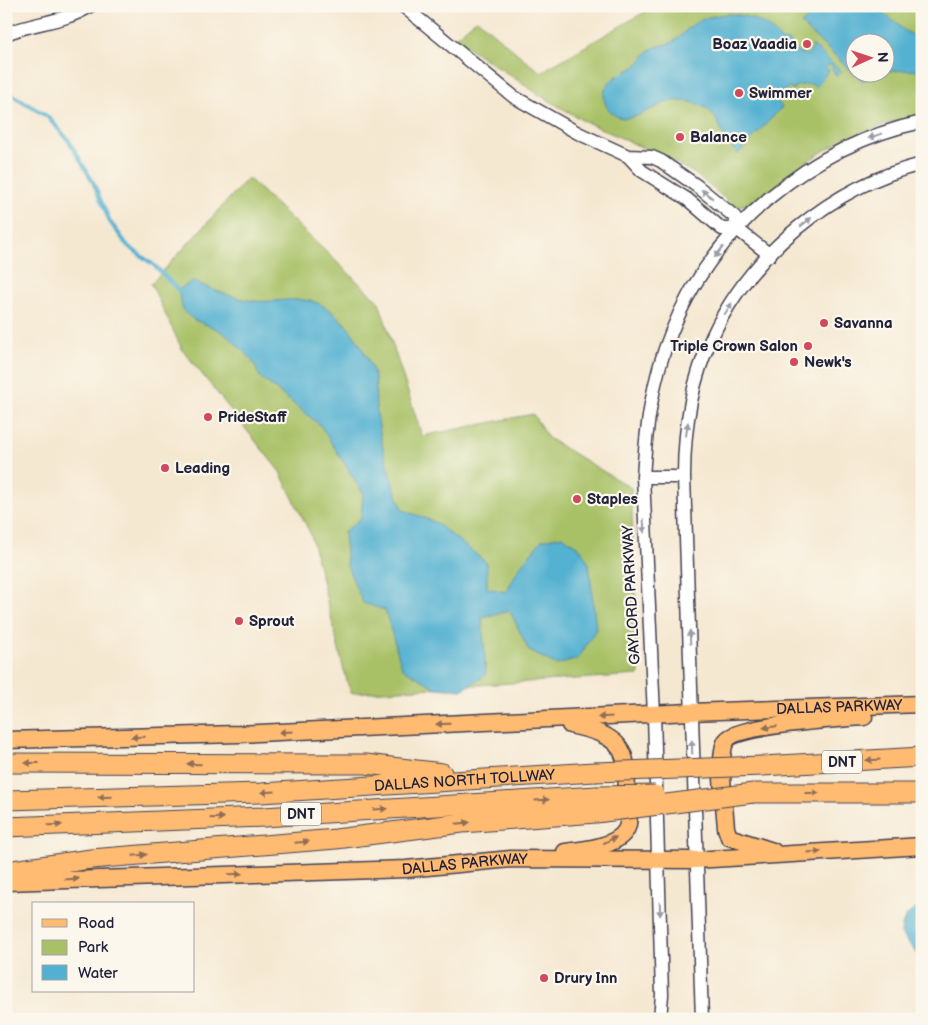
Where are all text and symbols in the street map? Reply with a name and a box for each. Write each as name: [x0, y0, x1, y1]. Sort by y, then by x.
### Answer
north arrow: [846, 32, 896, 82]
place label: Boaz Vaadia: [712, 35, 797, 54]
marker: Boaz Vaadia: [801, 38, 813, 50]
text: N: [874, 52, 891, 63]
place label: Swimmer: [749, 84, 813, 103]
marker: Swimmer: [733, 87, 745, 99]
place label: Balance: [690, 128, 747, 147]
marker: Balance: [674, 131, 686, 143]
one-way arrow: [867, 132, 882, 140]
one-way arrow: [701, 188, 714, 199]
one-way arrow: [799, 216, 812, 227]
one-way arrow: [714, 245, 725, 258]
one-way arrow: [723, 302, 732, 315]
place label: Savanna: [834, 314, 893, 333]
marker: Savanna: [818, 317, 830, 329]
place label: Triple Crown Salon: [670, 337, 798, 356]
marker: Triple Crown Salon: [802, 340, 814, 352]
place label: Newk's: [804, 353, 852, 372]
marker: Newk's: [788, 356, 800, 368]
place label: PrideStaff: [218, 408, 287, 427]
marker: PrideStaff: [202, 411, 214, 423]
one-way arrow: [683, 420, 691, 436]
place label: Leading: [175, 459, 230, 478]
marker: Leading: [159, 462, 171, 474]
place label: Staples: [587, 490, 638, 509]
marker: Staples: [571, 493, 583, 505]
one-way arrow: [641, 518, 649, 534]
street label: GAYLORD PARKWAY: [618, 524, 645, 665]
place label: Sprout: [249, 612, 294, 631]
marker: Sprout: [233, 615, 245, 627]
one-way arrow: [686, 629, 694, 645]
street label: DALLAS PARKWAY: [776, 696, 903, 719]
one-way arrow: [597, 713, 613, 721]
one-way arrow: [434, 720, 450, 728]
one-way arrow: [762, 723, 778, 731]
one-way arrow: [277, 728, 293, 736]
one-way arrow: [129, 733, 145, 741]
one-way arrow: [688, 738, 696, 754]
road number: DNT: [822, 750, 862, 774]
one-way arrow: [865, 756, 881, 764]
one-way arrow: [24, 759, 40, 767]
one-way arrow: [186, 760, 202, 768]
street label: DALLAS NORTH TOLLWAY: [373, 766, 556, 796]
one-way arrow: [259, 789, 275, 797]
one-way arrow: [804, 789, 820, 797]
one-way arrow: [97, 794, 113, 802]
one-way arrow: [534, 795, 550, 803]
road number: DNT: [281, 802, 321, 826]
one-way arrow: [372, 805, 388, 813]
one-way arrow: [210, 814, 226, 822]
one-way arrow: [455, 819, 471, 827]
one-way arrow: [47, 821, 63, 829]
one-way arrow: [603, 836, 617, 844]
one-way arrow: [294, 837, 310, 845]
one-way arrow: [806, 848, 822, 856]
street label: DALLAS PARKWAY: [401, 850, 528, 879]
one-way arrow: [132, 851, 148, 859]
one-way arrow: [227, 870, 243, 878]
one-way arrow: [65, 875, 81, 883]
one-way arrow: [656, 901, 664, 917]
legend: [32, 902, 195, 992]
text: Road: [78, 914, 114, 933]
text: Park: [78, 938, 109, 957]
text: Water: [78, 964, 118, 983]
place label: Drury Inn: [554, 969, 617, 988]
marker: Drury Inn: [538, 972, 550, 984]

